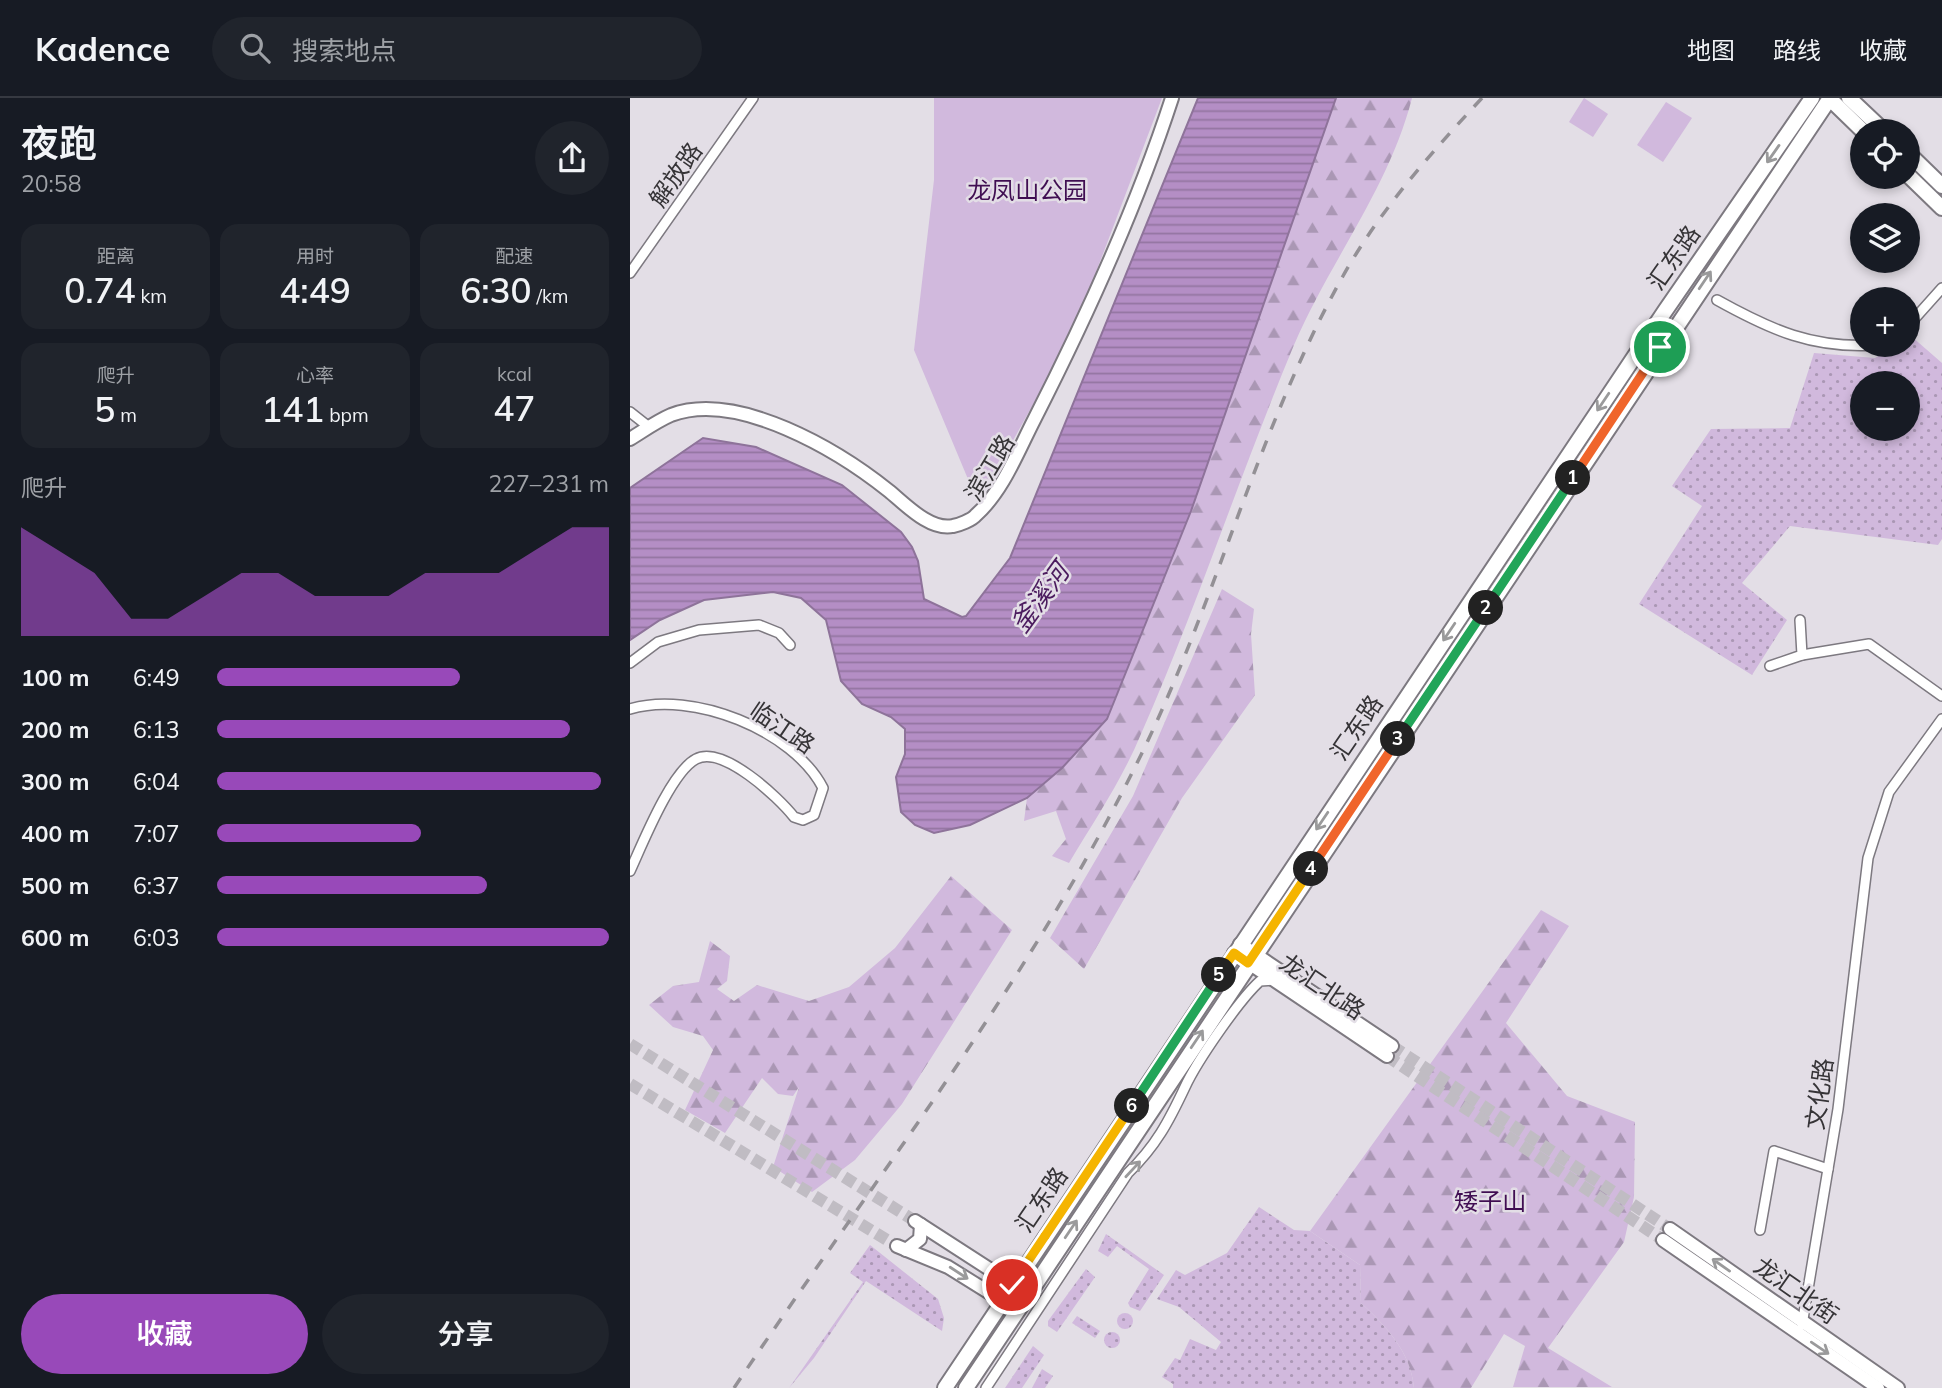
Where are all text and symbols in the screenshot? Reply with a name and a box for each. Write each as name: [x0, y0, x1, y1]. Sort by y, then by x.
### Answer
search box: [212, 17, 702, 80]
text: Kadence: [35, 28, 170, 69]
icon: search: [236, 29, 274, 67]
text: 搜索地点: [292, 34, 396, 67]
text: 地图: [1687, 35, 1735, 65]
text: 路线: [1773, 35, 1821, 65]
text: 收藏: [1859, 35, 1907, 65]
text: 夜跑: [21, 119, 97, 167]
map controls: [1850, 119, 1920, 441]
button: locate: [1850, 119, 1920, 189]
button: share: [535, 121, 609, 195]
street label: 解放路: [642, 136, 708, 213]
one-way arrow: [1766, 144, 1780, 163]
text: 20:58: [21, 169, 81, 198]
park label: 龙凤山公园: [967, 175, 1087, 205]
button: layers: [1850, 203, 1920, 273]
street label: 汇东路: [1640, 219, 1706, 296]
text: 距离: [97, 244, 135, 268]
text: 用时: [296, 244, 334, 268]
text: 配速: [495, 244, 533, 268]
text: 0.74: [64, 268, 136, 312]
text: 4:49: [279, 268, 351, 312]
text: 6:30: [460, 268, 532, 312]
one-way arrow: [1698, 271, 1712, 290]
text: km: [136, 284, 167, 308]
text: /km: [532, 284, 568, 308]
button: +: [1850, 287, 1920, 357]
pin: [1630, 317, 1690, 377]
icon: arrive: [1641, 328, 1679, 366]
text: kcal: [497, 362, 532, 386]
text: 爬升: [97, 363, 135, 387]
text: 心率: [296, 363, 334, 387]
button: −: [1850, 371, 1920, 441]
text: 47: [493, 386, 535, 430]
text: 5: [94, 387, 115, 431]
text: 141: [261, 387, 324, 431]
one-way arrow: [1596, 392, 1610, 411]
text: m: [115, 403, 137, 427]
text: bpm: [324, 403, 369, 427]
street label: 滨江路: [958, 429, 1021, 506]
pin: 1: [1556, 460, 1590, 496]
text: 1: [1567, 465, 1578, 489]
text: 227–231 m: [488, 469, 609, 498]
text: 爬升: [21, 473, 67, 502]
water label: 釜溪河: [1003, 552, 1079, 639]
pin: 2: [1468, 590, 1504, 626]
text: 2: [1480, 595, 1491, 619]
one-way arrow: [1442, 622, 1456, 641]
text: 100 m: [21, 663, 89, 692]
text: 6:49: [133, 663, 180, 692]
street label: 汇东路: [1324, 689, 1389, 766]
street label: 临江路: [744, 695, 821, 760]
text: 200 m: [21, 715, 89, 744]
text: 6:13: [133, 715, 180, 744]
pin: 3: [1380, 722, 1416, 756]
text: 3: [1392, 726, 1403, 750]
text: 300 m: [21, 767, 89, 796]
text: 6:04: [133, 767, 180, 796]
one-way arrow: [1315, 811, 1330, 830]
text: 400 m: [21, 819, 89, 848]
text: 7:07: [133, 819, 180, 848]
pin: 4: [1294, 852, 1328, 886]
text: 4: [1305, 856, 1316, 880]
text: 500 m: [21, 871, 89, 900]
text: 6:37: [133, 871, 180, 900]
text: 600 m: [21, 923, 89, 952]
text: 6:03: [133, 923, 180, 952]
street label: 龙汇北路: [1274, 947, 1371, 1025]
pin: 5: [1202, 958, 1236, 992]
text: 5: [1213, 962, 1224, 986]
one-way arrow: [1190, 1030, 1204, 1050]
street label: 文化路: [1799, 1056, 1839, 1132]
pin: 6: [1114, 1088, 1150, 1124]
text: 6: [1126, 1093, 1137, 1117]
one-way arrow: [1125, 1160, 1141, 1178]
street label: 汇东路: [1009, 1161, 1074, 1238]
park label: 矮子山: [1454, 1186, 1526, 1216]
one-way arrow: [1064, 1220, 1078, 1239]
street label: 龙汇北街: [1749, 1250, 1844, 1330]
pin: [982, 1255, 1042, 1315]
one-way arrow: [1712, 1258, 1731, 1272]
one-way arrow: [949, 1266, 968, 1281]
icon: check: [993, 1266, 1031, 1304]
button: 收藏: [21, 1294, 308, 1374]
button: 分享: [322, 1294, 609, 1374]
one-way arrow: [1810, 1341, 1829, 1355]

